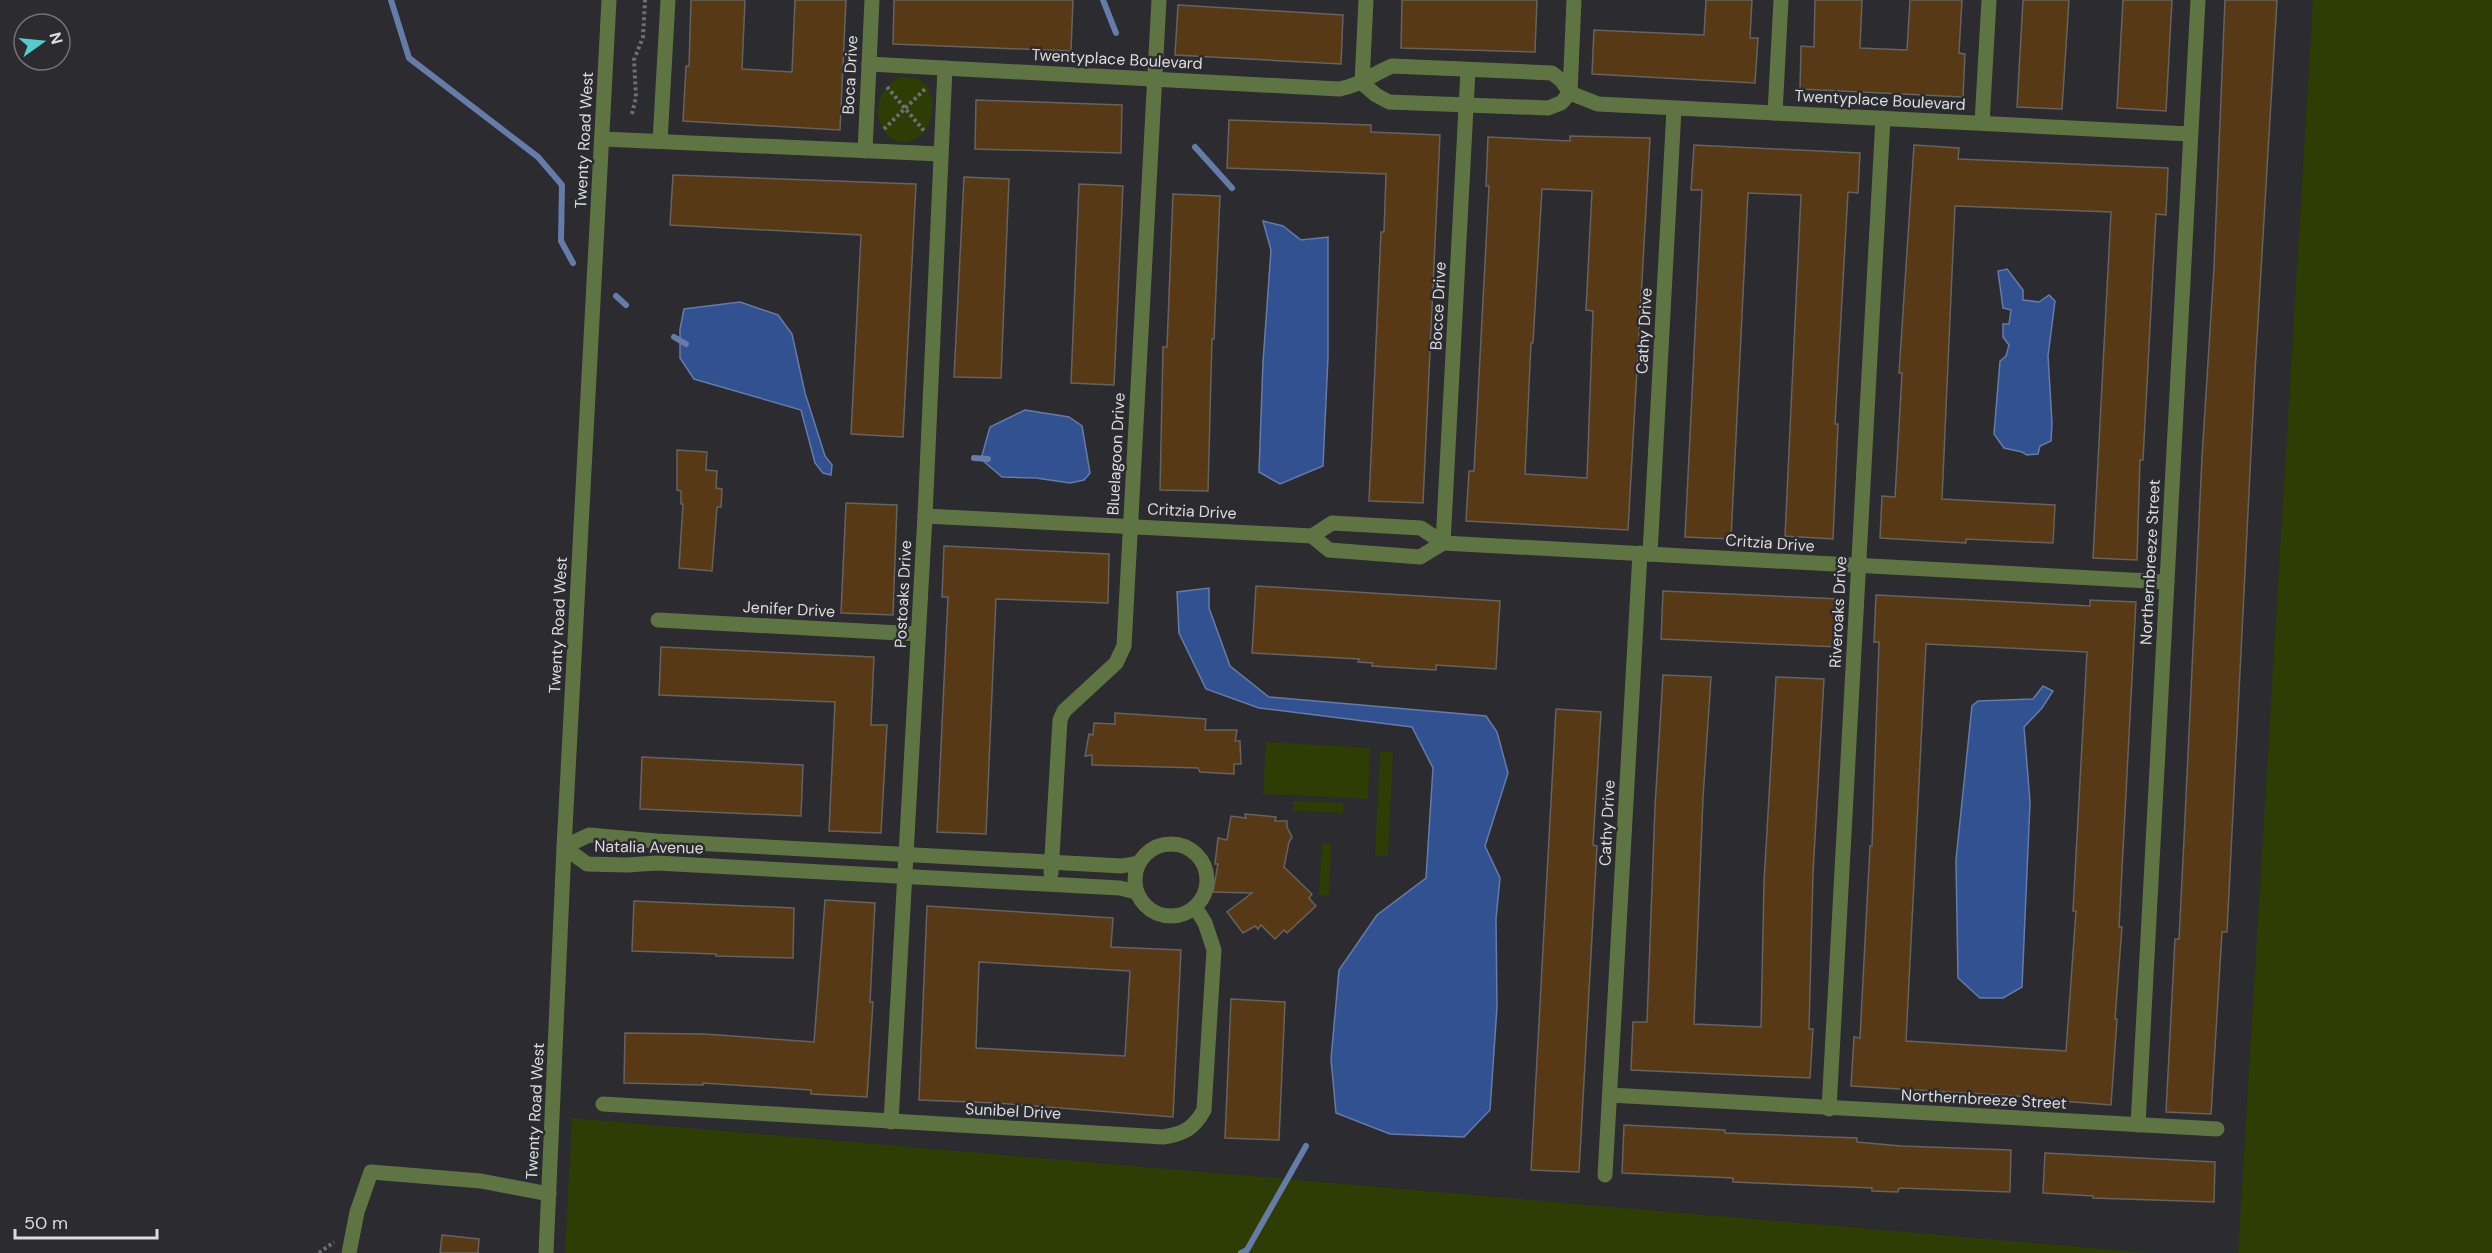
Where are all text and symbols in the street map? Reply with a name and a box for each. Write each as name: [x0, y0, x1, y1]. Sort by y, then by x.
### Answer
north arrow: [12, 12, 72, 72]
text: N: [44, 30, 68, 47]
street label: Boca Drive: [837, 35, 863, 115]
street label: Twentyplace Boulevard: [1031, 44, 1203, 74]
street label: Twenty Road West: [570, 71, 598, 209]
street label: Twentyplace Boulevard: [1794, 85, 1966, 115]
street label: Bocce Drive: [1425, 261, 1451, 351]
street label: Cathy Drive: [1631, 287, 1657, 375]
street label: Bluelagoon Drive: [1102, 392, 1130, 516]
street label: Northernbreeze Street: [2135, 479, 2165, 645]
street label: Critzia Drive: [1147, 498, 1237, 524]
street label: Critzia Drive: [1725, 529, 1815, 557]
street label: Postoaks Drive: [890, 540, 916, 648]
street label: Riveroaks Drive: [1825, 555, 1851, 669]
street label: Twenty Road West: [544, 556, 572, 694]
street label: Jenifer Drive: [742, 596, 836, 622]
street label: Cathy Drive: [1594, 779, 1620, 867]
street label: Natalia Avenue: [594, 836, 704, 858]
street label: Twenty Road West: [521, 1042, 549, 1180]
street label: Northernbreeze Street: [1901, 1084, 2067, 1114]
street label: Sunibel Drive: [964, 1098, 1062, 1124]
scale bar: [15, 1202, 158, 1240]
text: 50 m: [24, 1211, 68, 1235]

